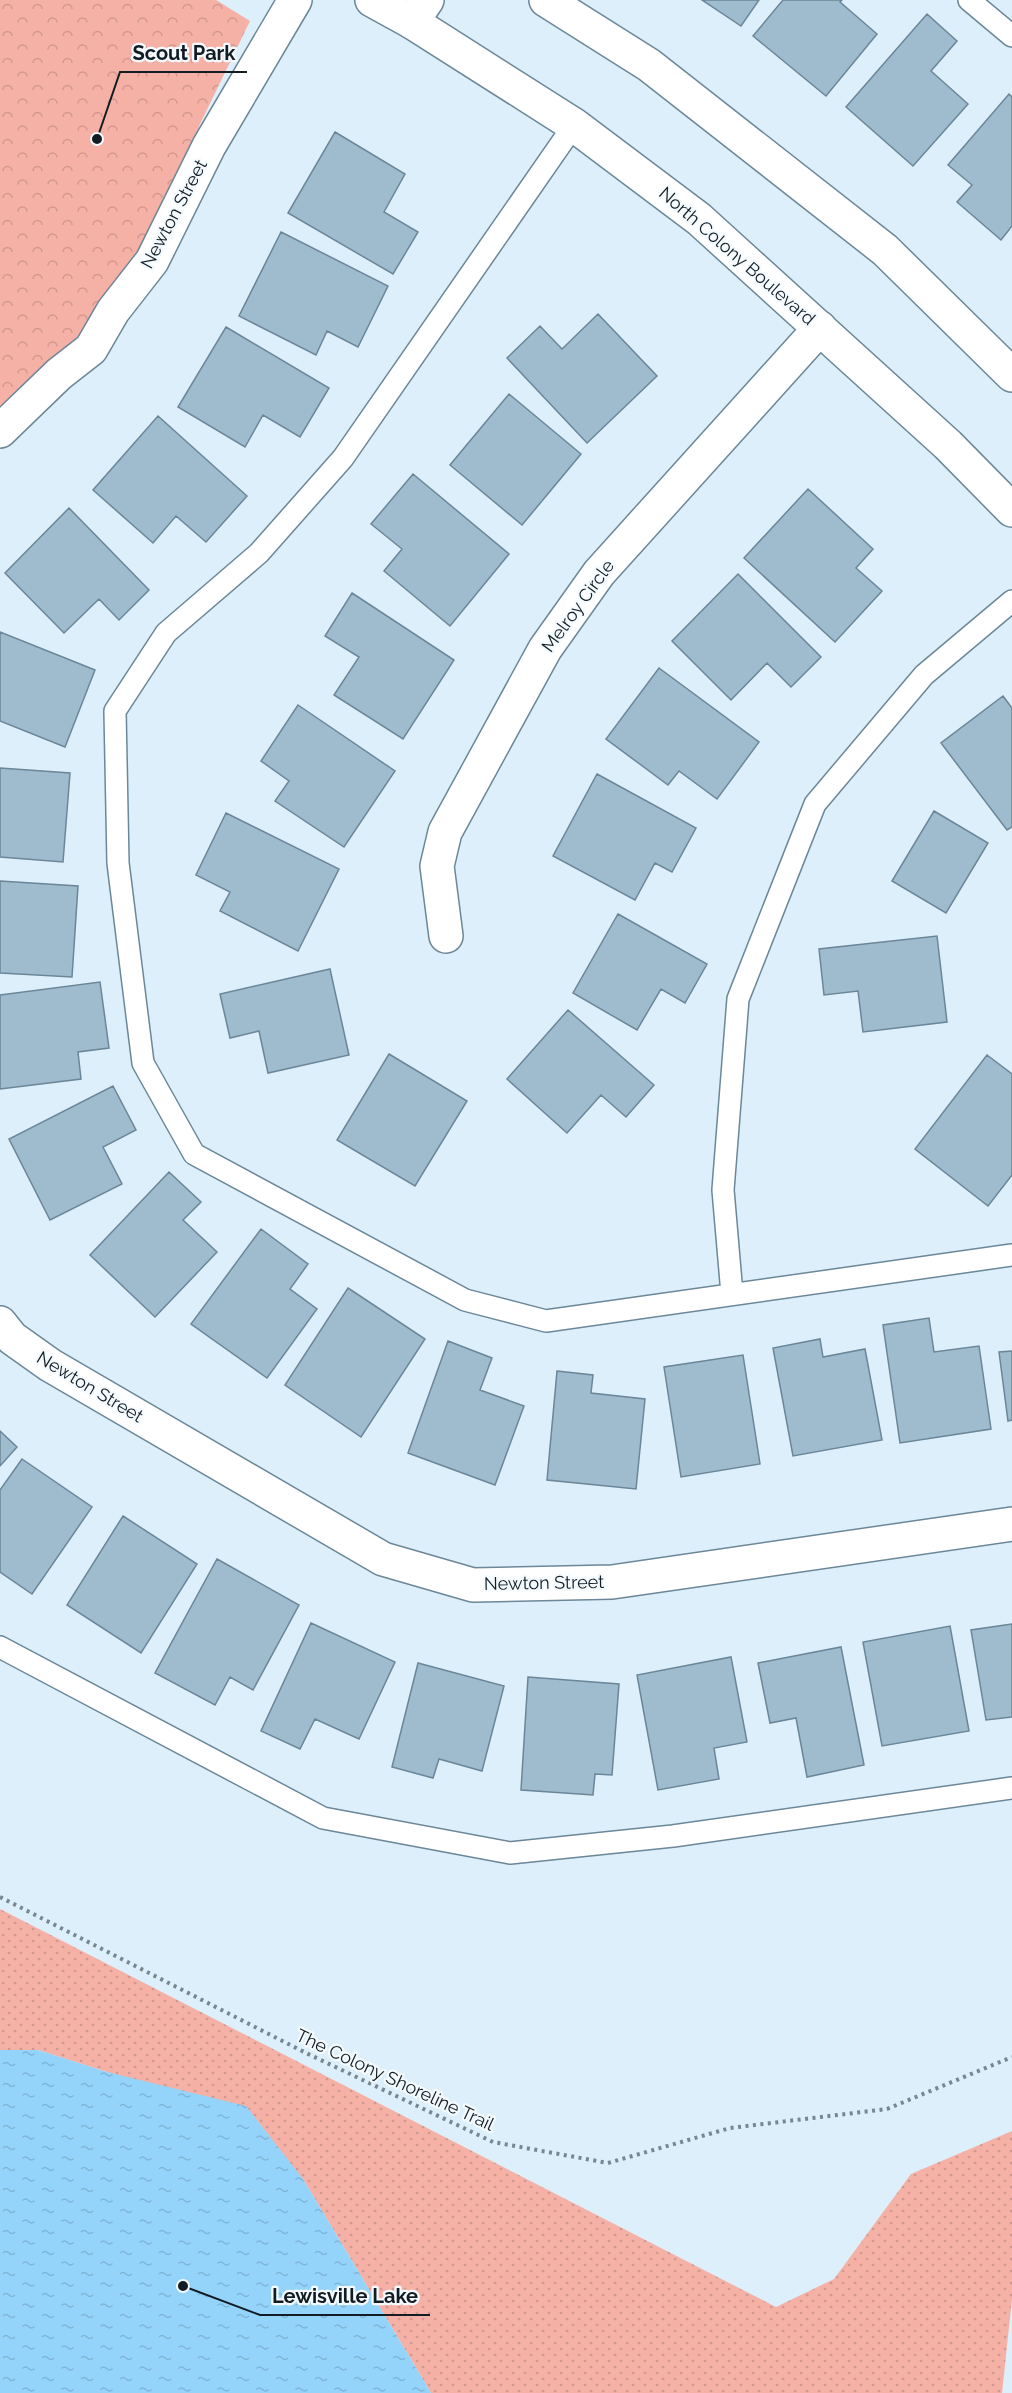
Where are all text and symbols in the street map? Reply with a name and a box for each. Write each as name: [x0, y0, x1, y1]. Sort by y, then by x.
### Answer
callout: Scout Park: [120, 34, 247, 72]
text: Scout Park: [132, 41, 236, 65]
street label: Newton Street: [136, 156, 211, 272]
street label: North Colony Boulevard: [655, 182, 820, 329]
street label: Melroy Circle: [537, 555, 618, 656]
street label: Newton Street: [33, 1347, 147, 1427]
street label: Newton Street: [484, 1571, 604, 1594]
street label: The Colony Shoreline Trail: [293, 2024, 498, 2135]
callout: Lewisville Lake: [260, 2277, 430, 2315]
text: Lewisville Lake: [272, 2284, 418, 2308]

